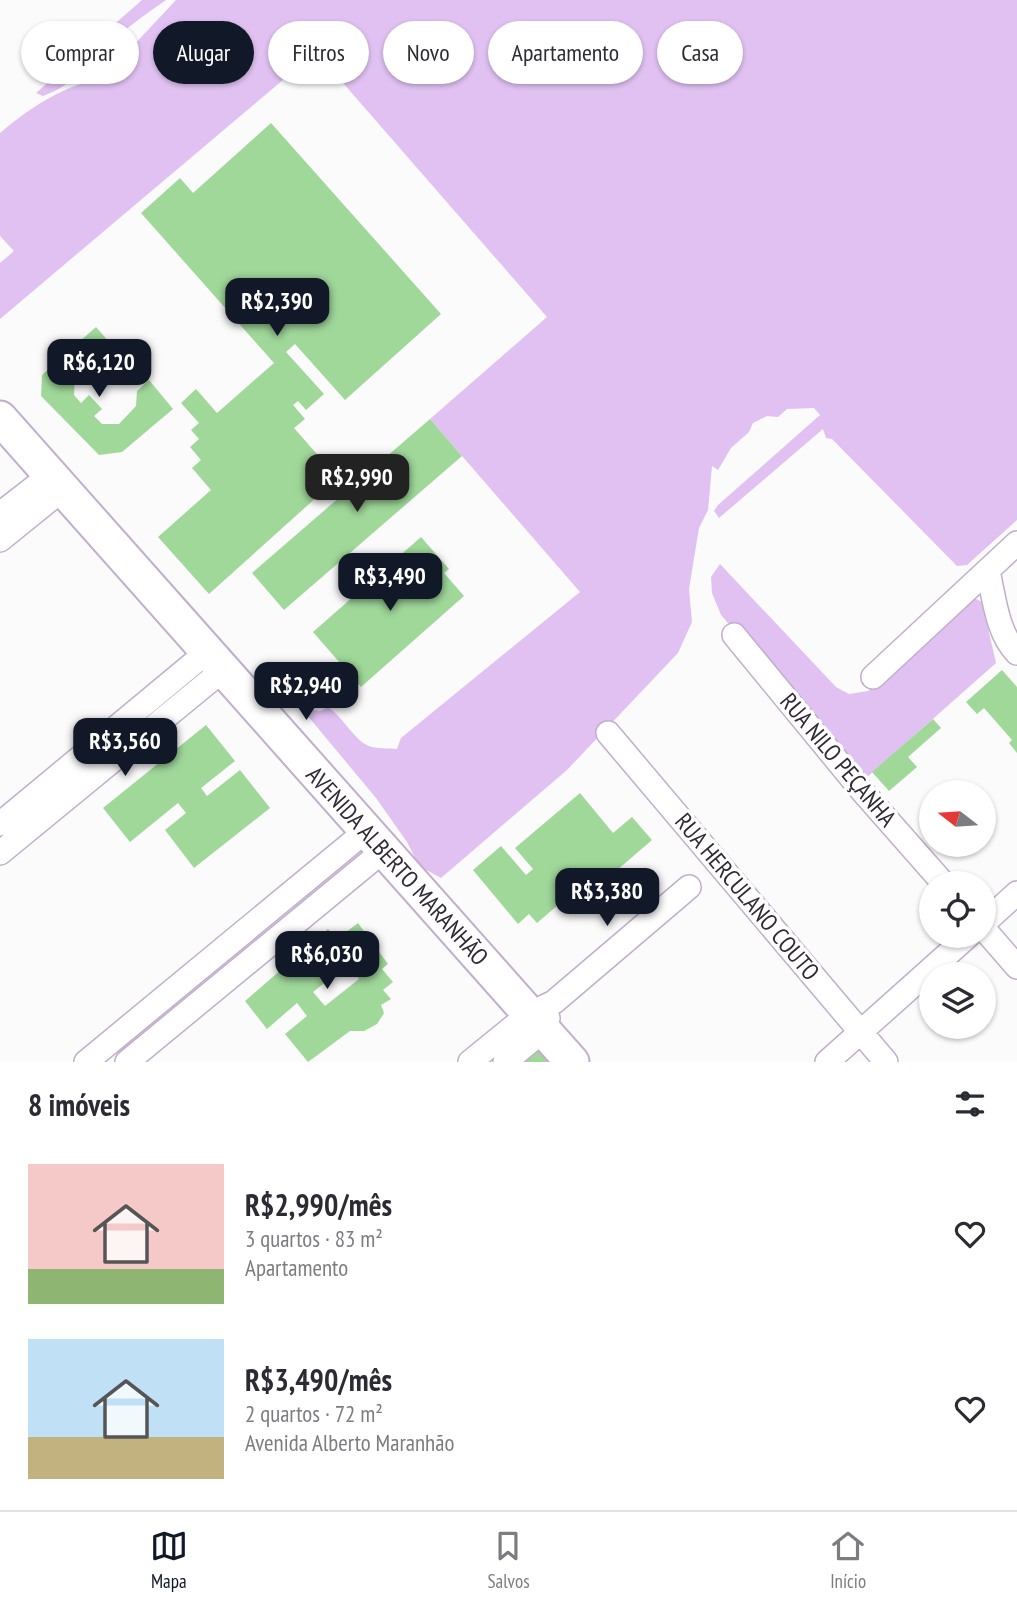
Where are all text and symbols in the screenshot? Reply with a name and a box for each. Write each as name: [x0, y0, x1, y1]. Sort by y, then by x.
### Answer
chip: Comprar: [21, 21, 139, 84]
chip: Alugar: [153, 21, 254, 84]
chip: Filtros: [268, 21, 369, 84]
chip: Novo: [383, 21, 474, 84]
chip: Apartamento: [488, 21, 643, 84]
chip: Casa: [657, 21, 743, 84]
pin: R$2,390: [212, 278, 342, 338]
text: R$2,390: [241, 286, 313, 315]
pin: R$6,120: [34, 340, 164, 399]
text: R$6,120: [63, 347, 135, 376]
pin: R$2,990: [292, 454, 422, 514]
text: R$2,990: [321, 462, 393, 491]
pin: R$3,490: [325, 554, 455, 613]
text: R$3,490: [354, 561, 426, 590]
pin: R$2,940: [241, 662, 371, 722]
text: R$2,940: [270, 670, 342, 699]
street label: RUA NILO PEÇANHA: [773, 687, 904, 833]
pin: R$3,560: [60, 718, 190, 778]
text: R$3,560: [89, 726, 161, 755]
street label: AVENIDA ALBERTO MARANHÃO: [300, 760, 495, 972]
north arrow: [919, 780, 996, 858]
map controls: [919, 780, 996, 1039]
street label: RUA HERCULANO COUTO: [668, 807, 826, 987]
pin: R$3,380: [542, 869, 672, 928]
button: locate: [919, 871, 996, 948]
text: R$3,380: [571, 876, 643, 905]
pin: R$6,030: [262, 932, 392, 991]
text: R$6,030: [291, 939, 363, 968]
button: layers: [919, 962, 996, 1039]
text: 8 imóveis: [28, 1085, 130, 1124]
icon: filters: [951, 1085, 989, 1123]
text: R$2,990/mês: [245, 1185, 392, 1224]
icon: home: [84, 1192, 168, 1276]
icon: heart: [951, 1215, 989, 1253]
text: 3 quartos · 83 m²: [245, 1224, 383, 1253]
text: Apartamento: [245, 1253, 348, 1282]
text: R$3,490/mês: [245, 1360, 392, 1399]
icon: home: [84, 1367, 168, 1451]
icon: heart: [951, 1390, 989, 1428]
text: 2 quartos · 72 m²: [245, 1399, 383, 1428]
text: Avenida Alberto Maranhão: [245, 1428, 454, 1457]
tab: Mapa: [150, 1527, 188, 1593]
tab: Salvos: [487, 1527, 530, 1593]
tab: Início: [829, 1527, 867, 1593]

